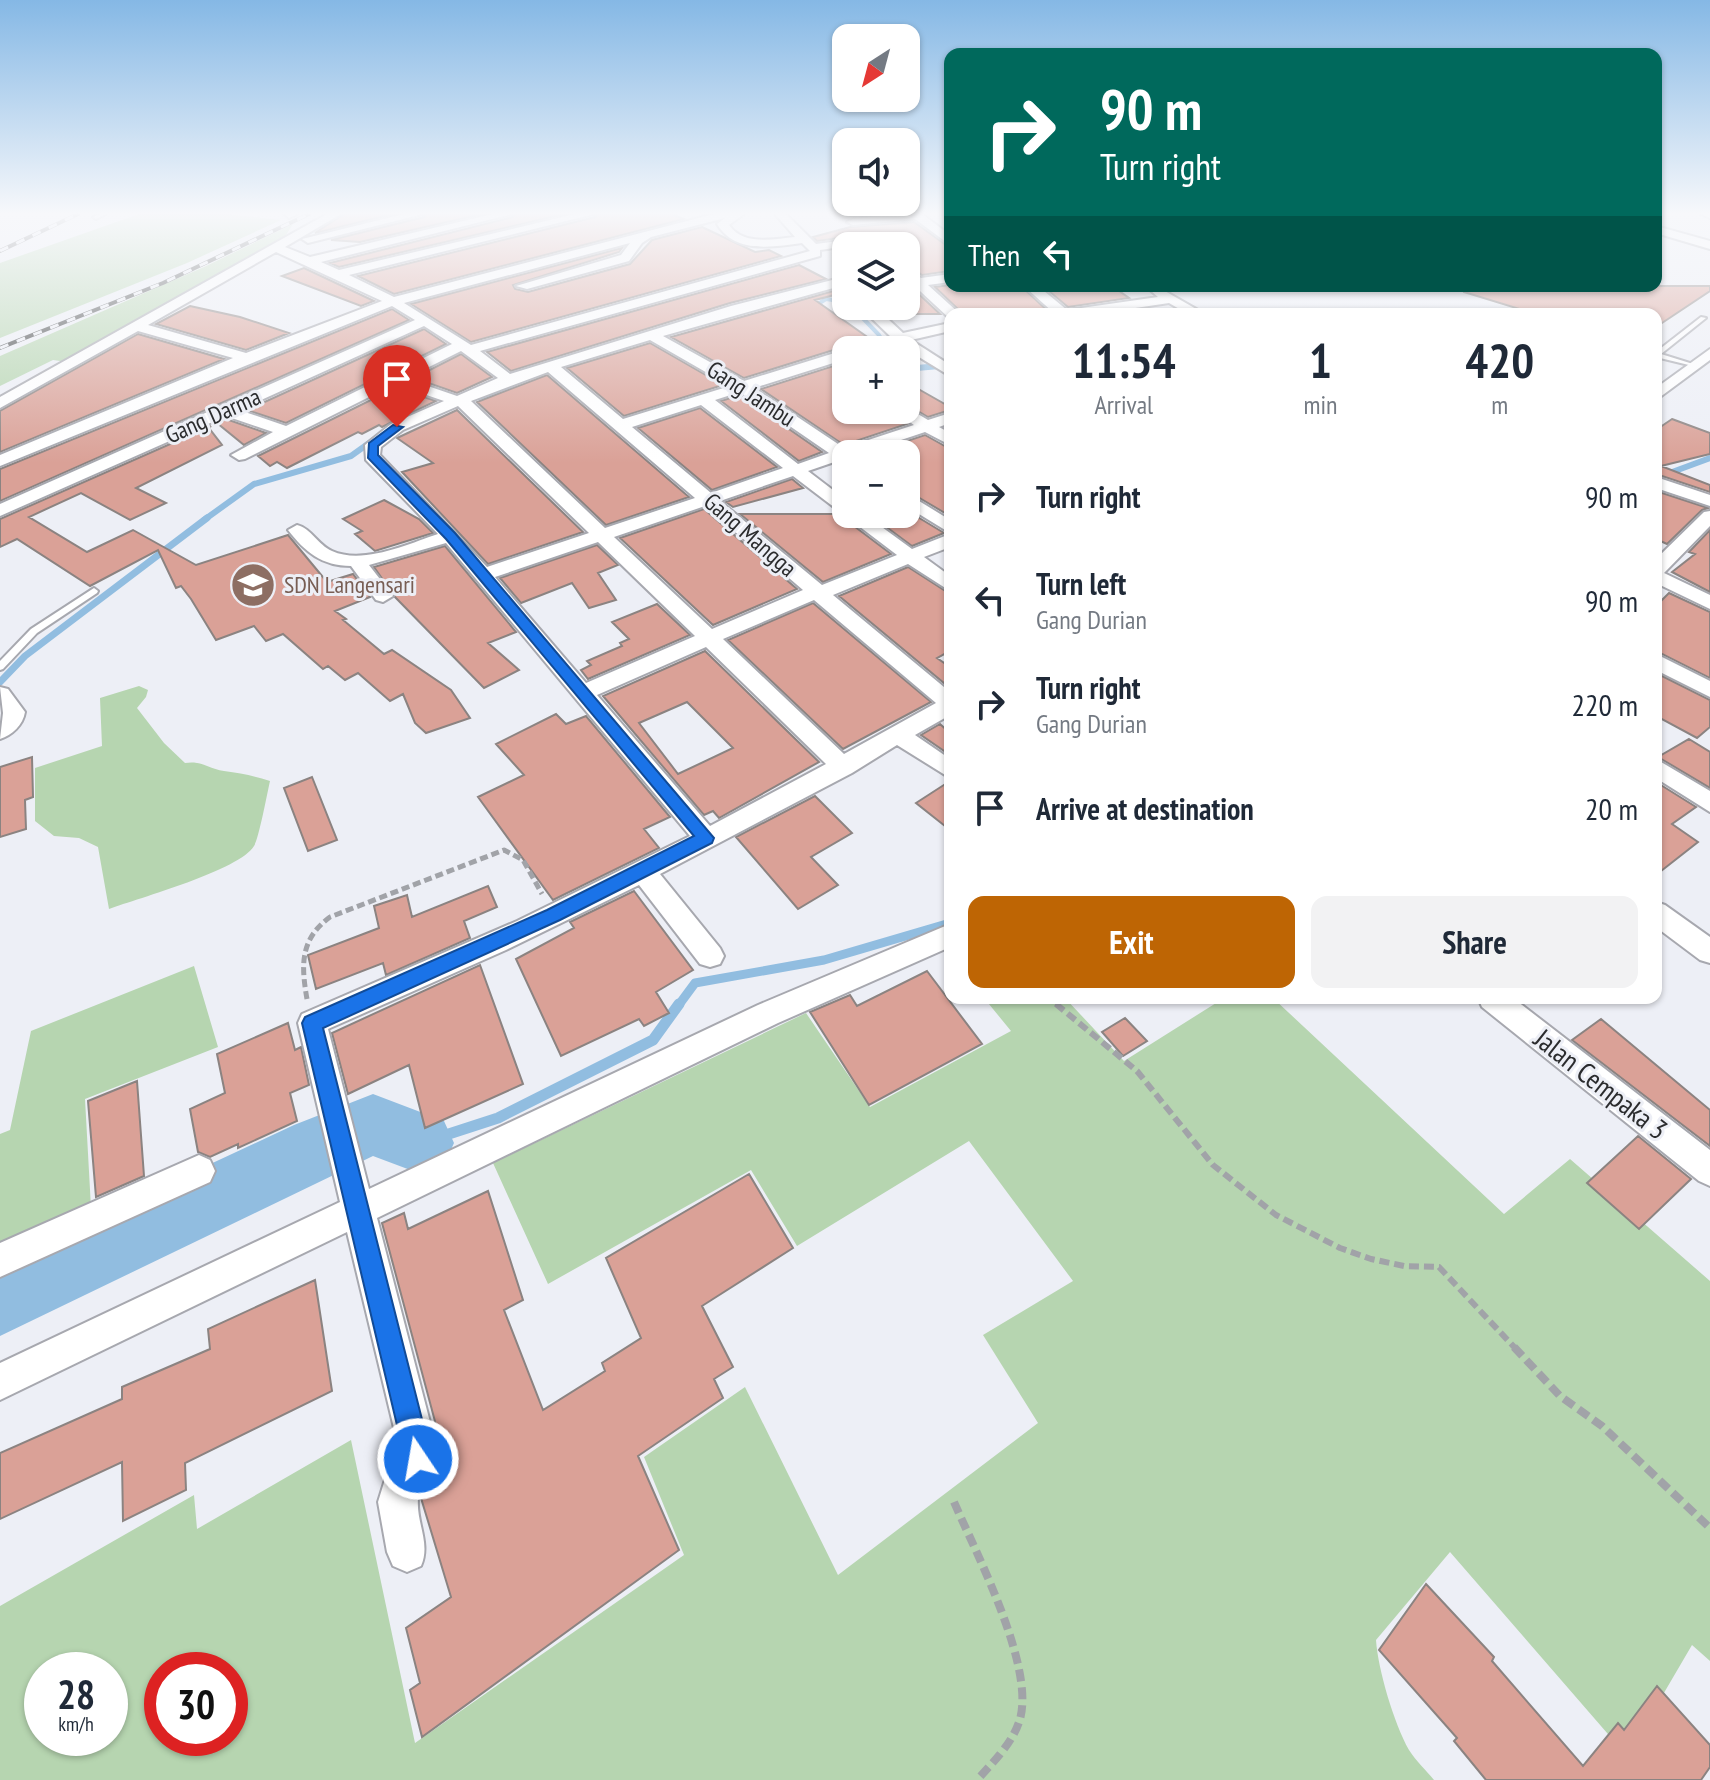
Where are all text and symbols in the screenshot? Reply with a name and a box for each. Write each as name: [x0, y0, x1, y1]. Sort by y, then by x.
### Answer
north arrow: [832, 24, 920, 112]
map controls: [832, 24, 920, 528]
text: 90 m: [1100, 73, 1202, 145]
icon: right: [968, 80, 1072, 184]
button: sound: [832, 128, 920, 216]
text: Turn right: [1100, 143, 1221, 190]
button: layers: [832, 232, 920, 320]
icon: left: [1036, 232, 1080, 276]
text: Then: [968, 235, 1020, 274]
text: 11:54: [1072, 329, 1176, 391]
text: 1: [1309, 329, 1332, 391]
text: 420: [1465, 329, 1534, 391]
button: +: [832, 336, 920, 424]
pin: [363, 345, 431, 427]
street label: Gang Jambu: [701, 354, 801, 434]
icon: arrive: [375, 357, 419, 401]
street label: Gang Darma: [160, 381, 265, 450]
text: Arrival: [1094, 388, 1153, 421]
text: min: [1303, 388, 1337, 421]
text: m: [1491, 388, 1508, 421]
button: −: [832, 440, 920, 528]
icon: right: [968, 474, 1012, 518]
text: Turn right: [1036, 477, 1140, 516]
text: 90 m: [1585, 477, 1638, 516]
street label: Gang Mangga: [697, 486, 803, 583]
school or university icon: SDN Langensari: [229, 561, 277, 609]
text: Turn left: [1036, 564, 1126, 603]
place label: SDN Langensari: [284, 569, 415, 600]
icon: left: [968, 578, 1012, 622]
text: 90 m: [1585, 581, 1638, 620]
text: Gang Durian: [1036, 603, 1147, 636]
text: Turn right: [1036, 668, 1140, 707]
icon: right: [968, 682, 1012, 726]
text: 220 m: [1572, 685, 1638, 724]
text: Gang Durian: [1036, 707, 1147, 740]
icon: arrive: [968, 786, 1012, 830]
text: Arrive at destination: [1036, 789, 1254, 828]
text: 20 m: [1585, 789, 1638, 828]
button: Exit: [968, 896, 1295, 988]
button: Share: [1311, 896, 1638, 988]
street label: Jalan Cempaka 3: [1526, 1019, 1676, 1147]
position arrow: [376, 1417, 460, 1501]
speed limit sign: 30: [144, 1652, 248, 1756]
text: 28: [57, 1668, 95, 1720]
text: km/h: [58, 1711, 94, 1737]

